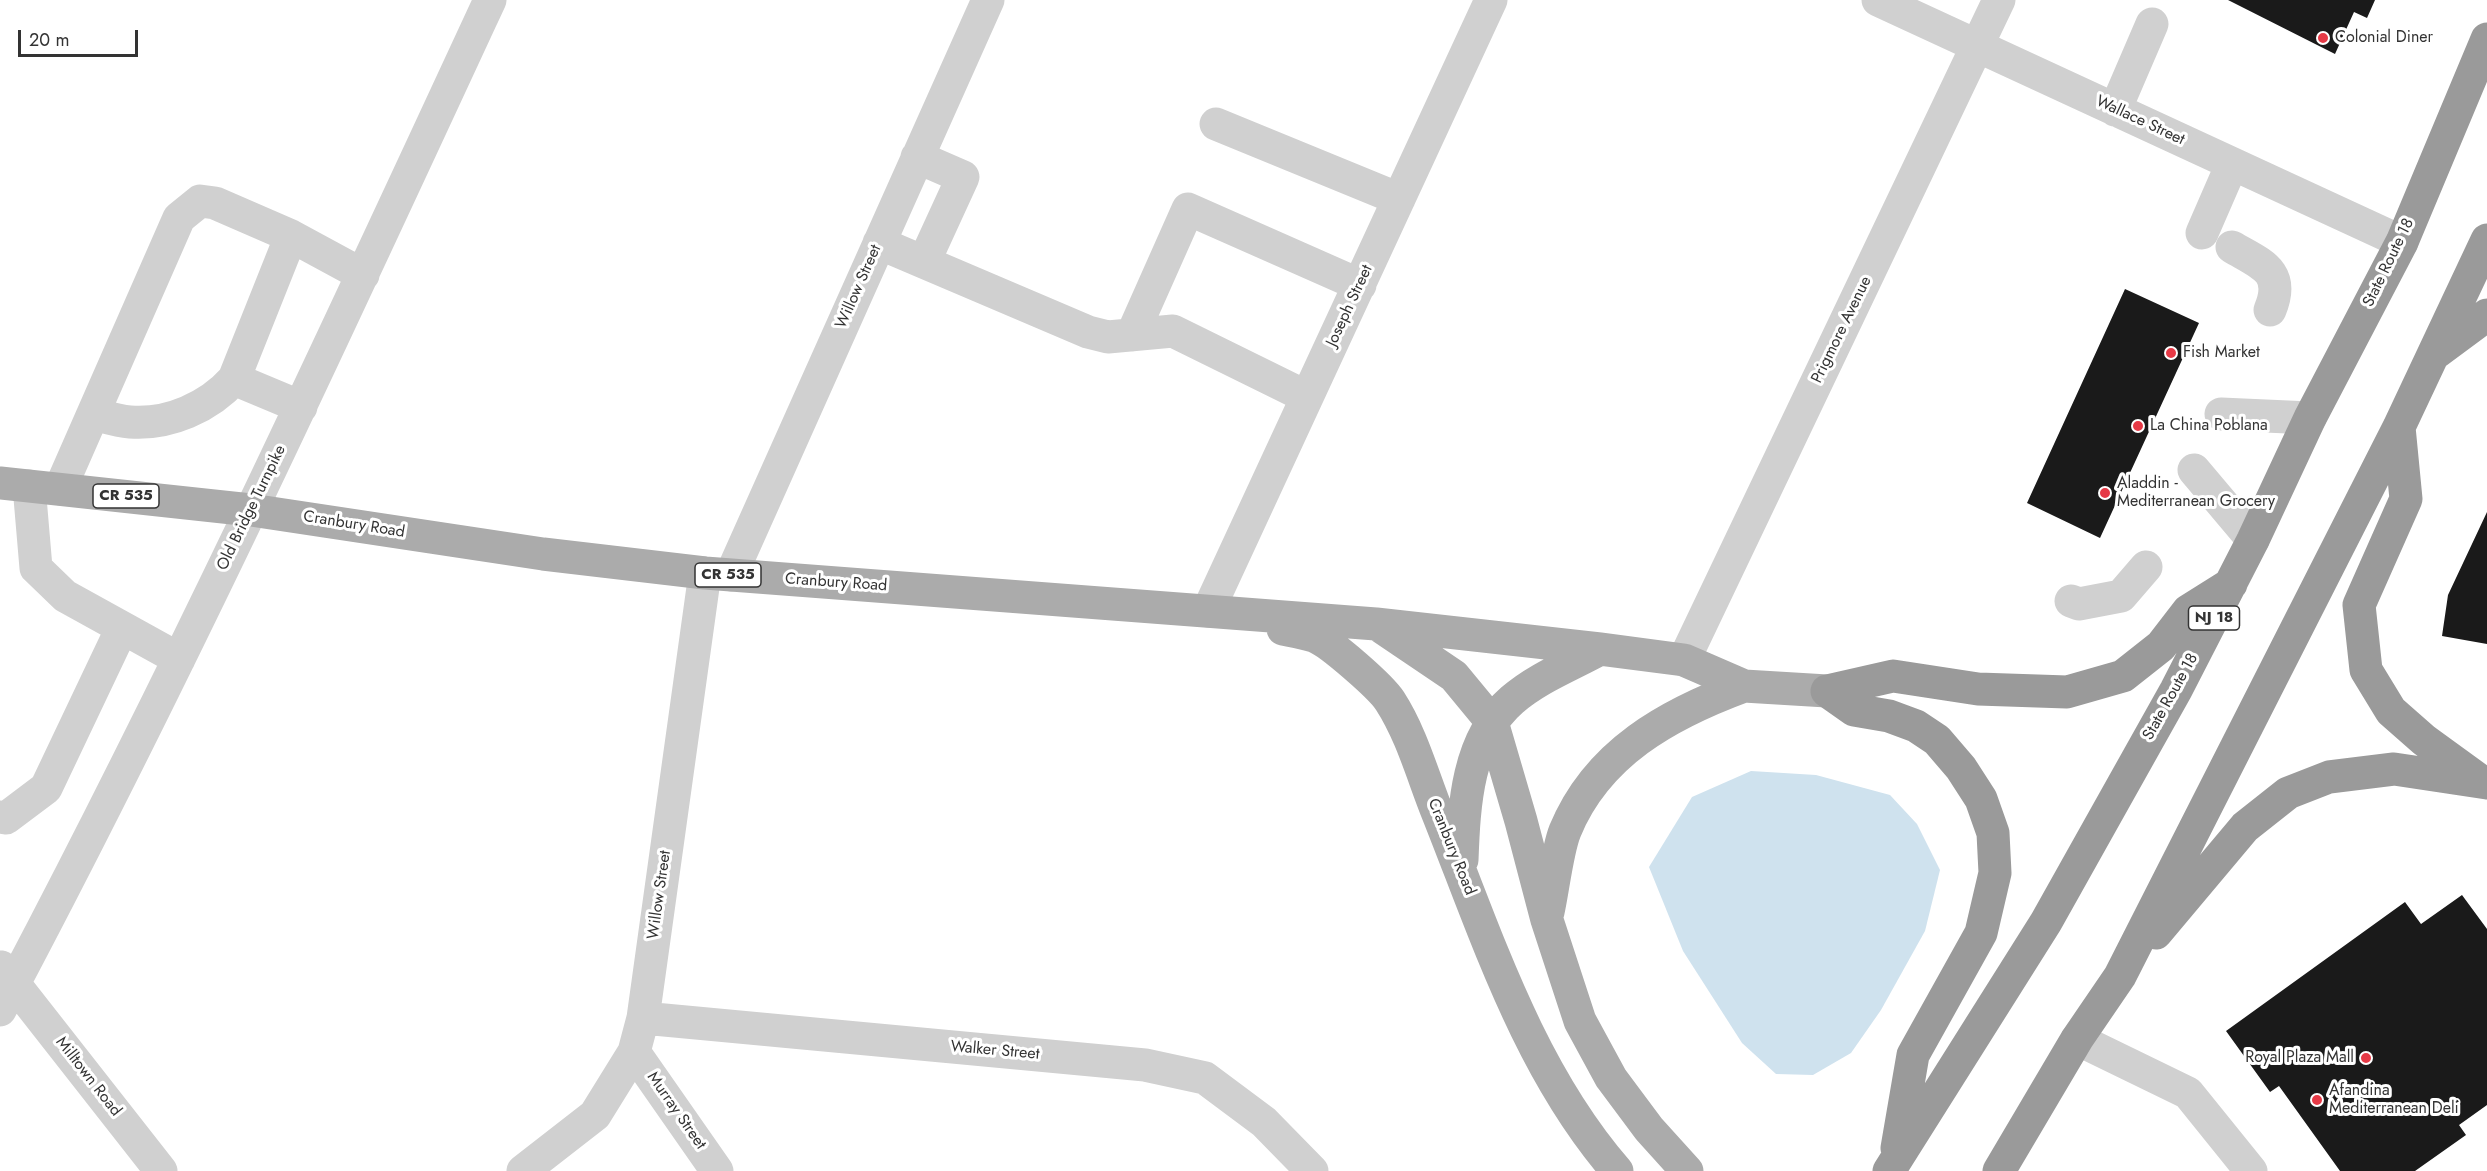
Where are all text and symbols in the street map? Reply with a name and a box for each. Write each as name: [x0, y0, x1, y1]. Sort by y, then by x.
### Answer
scale bar: [21, 18, 141, 56]
text: 20 m: [29, 27, 69, 53]
place label: Colonial Diner: [2335, 28, 2433, 48]
marker: Colonial Diner: [2316, 31, 2330, 45]
street label: Wallace Street: [2093, 92, 2187, 150]
street label: State Route 18: [2359, 216, 2419, 310]
street label: Willow Street: [832, 242, 886, 332]
street label: Joseph Street: [1323, 262, 1377, 350]
street label: Prigmore Avenue: [1808, 273, 1876, 387]
place label: Fish Market: [2183, 343, 2260, 363]
marker: Fish Market: [2164, 346, 2178, 360]
place label: La China Poblana: [2150, 416, 2268, 436]
marker: La China Poblana: [2131, 419, 2145, 433]
street label: Old Bridge Turnpike: [213, 442, 291, 574]
place label: Aladdin - Mediterranean Grocery: [2117, 474, 2275, 512]
road number: CR 535: [93, 484, 159, 508]
marker: Aladdin - Mediterranean Grocery: [2098, 486, 2112, 500]
street label: Cranbury Road: [302, 508, 406, 542]
road number: CR 535: [695, 563, 761, 587]
street label: Cranbury Road: [784, 570, 888, 596]
road number: NJ 18: [2188, 606, 2240, 630]
street label: State Route 18: [2139, 650, 2203, 744]
street label: Cranbury Road: [1423, 796, 1479, 898]
street label: Willow Street: [644, 849, 676, 941]
street label: Milltown Road: [51, 1033, 125, 1121]
street label: Walker Street: [950, 1038, 1040, 1064]
place label: Royal Plaza Mall: [2245, 1048, 2354, 1068]
marker: Royal Plaza Mall: [2359, 1051, 2373, 1065]
street label: Murray Street: [642, 1069, 710, 1153]
place label: Afandina Mediterranean Deli: [2329, 1081, 2459, 1119]
marker: Afandina Mediterranean Deli: [2310, 1093, 2324, 1107]

